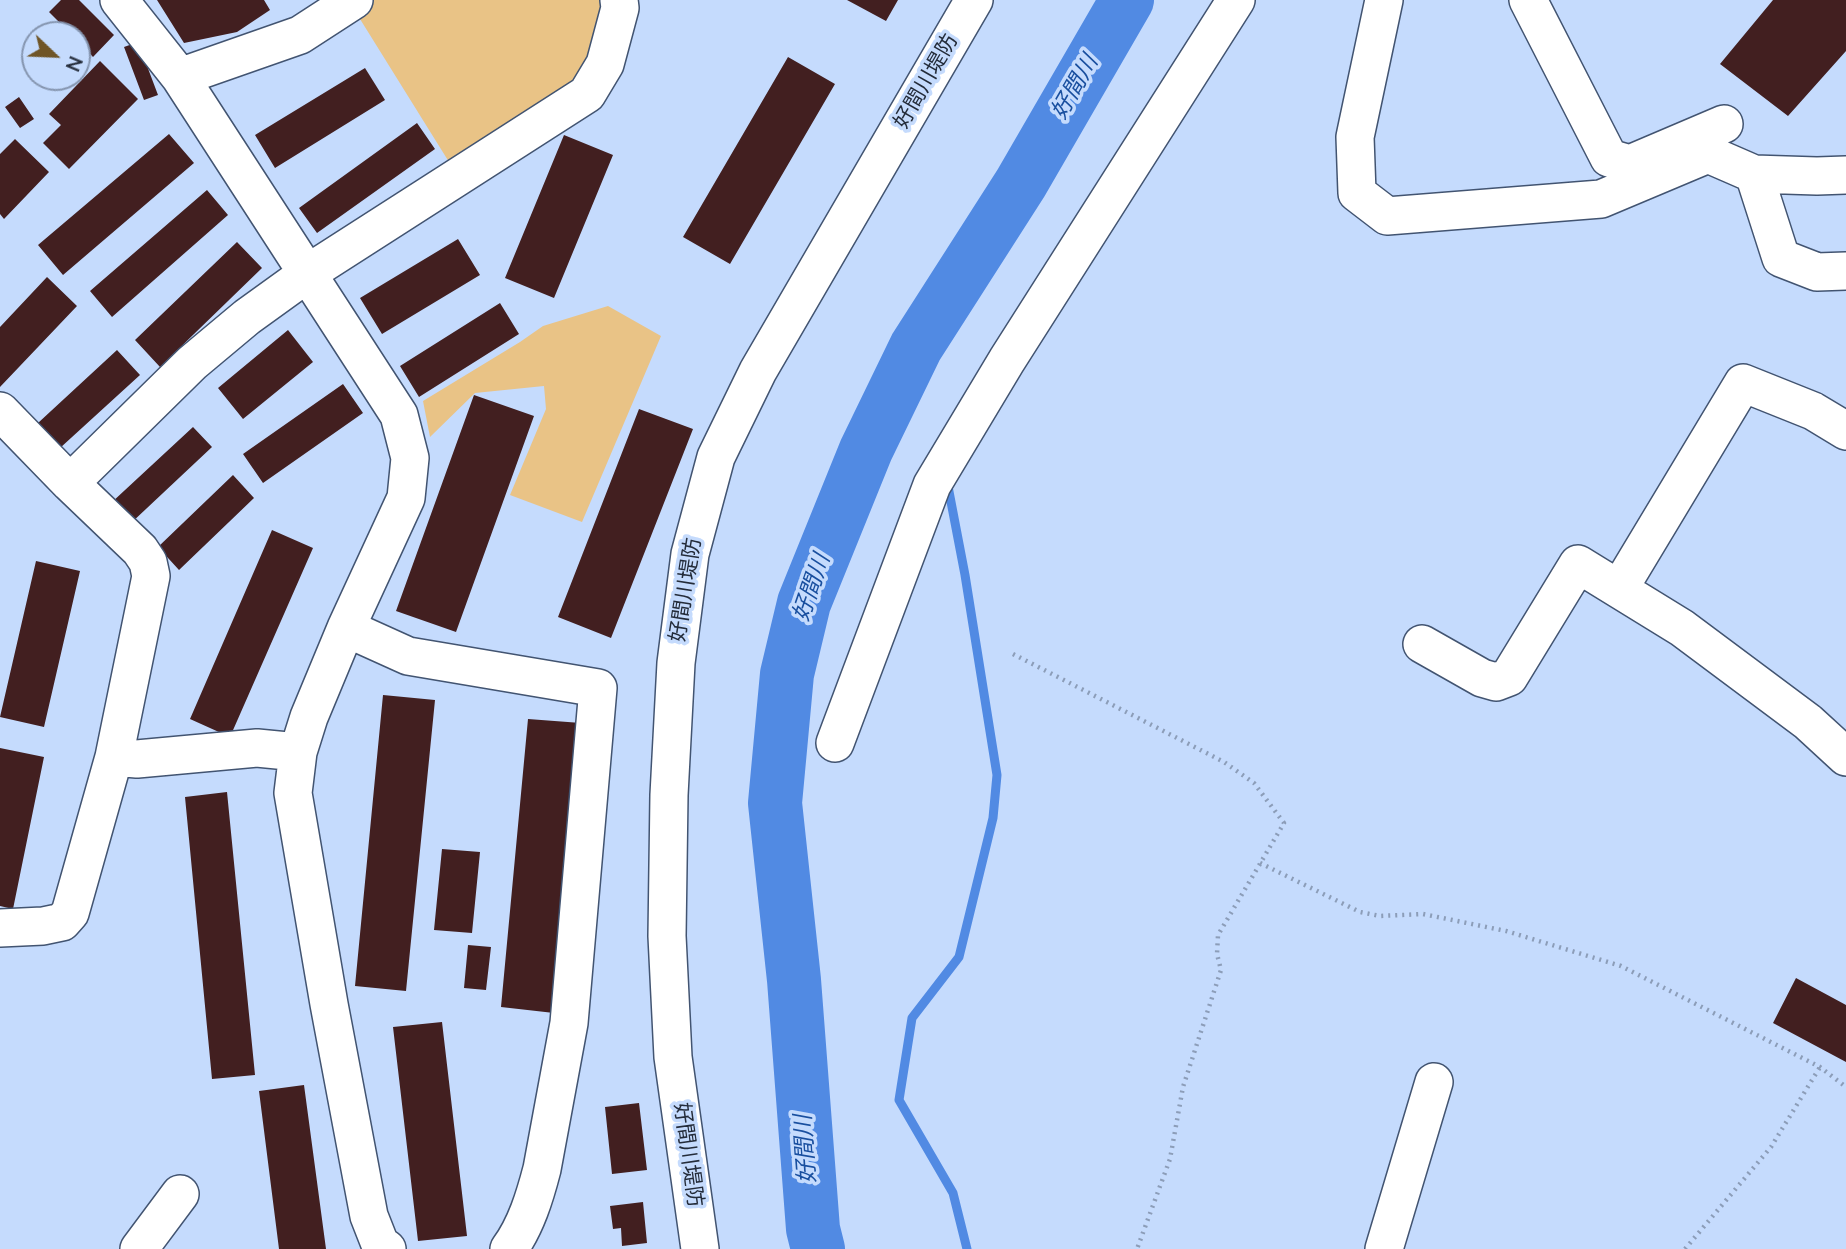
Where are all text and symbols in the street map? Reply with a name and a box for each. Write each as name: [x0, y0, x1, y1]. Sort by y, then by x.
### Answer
north arrow: [21, 21, 91, 91]
street label: 好間川堤防: [890, 30, 964, 134]
water label: 好間川: [1047, 51, 1105, 125]
text: N: [59, 52, 88, 75]
street label: 好間川堤防: [666, 536, 708, 644]
water label: 好間川: [789, 551, 837, 625]
street label: 好間川堤防: [667, 1101, 707, 1209]
water label: 好間川: [791, 1114, 823, 1184]

